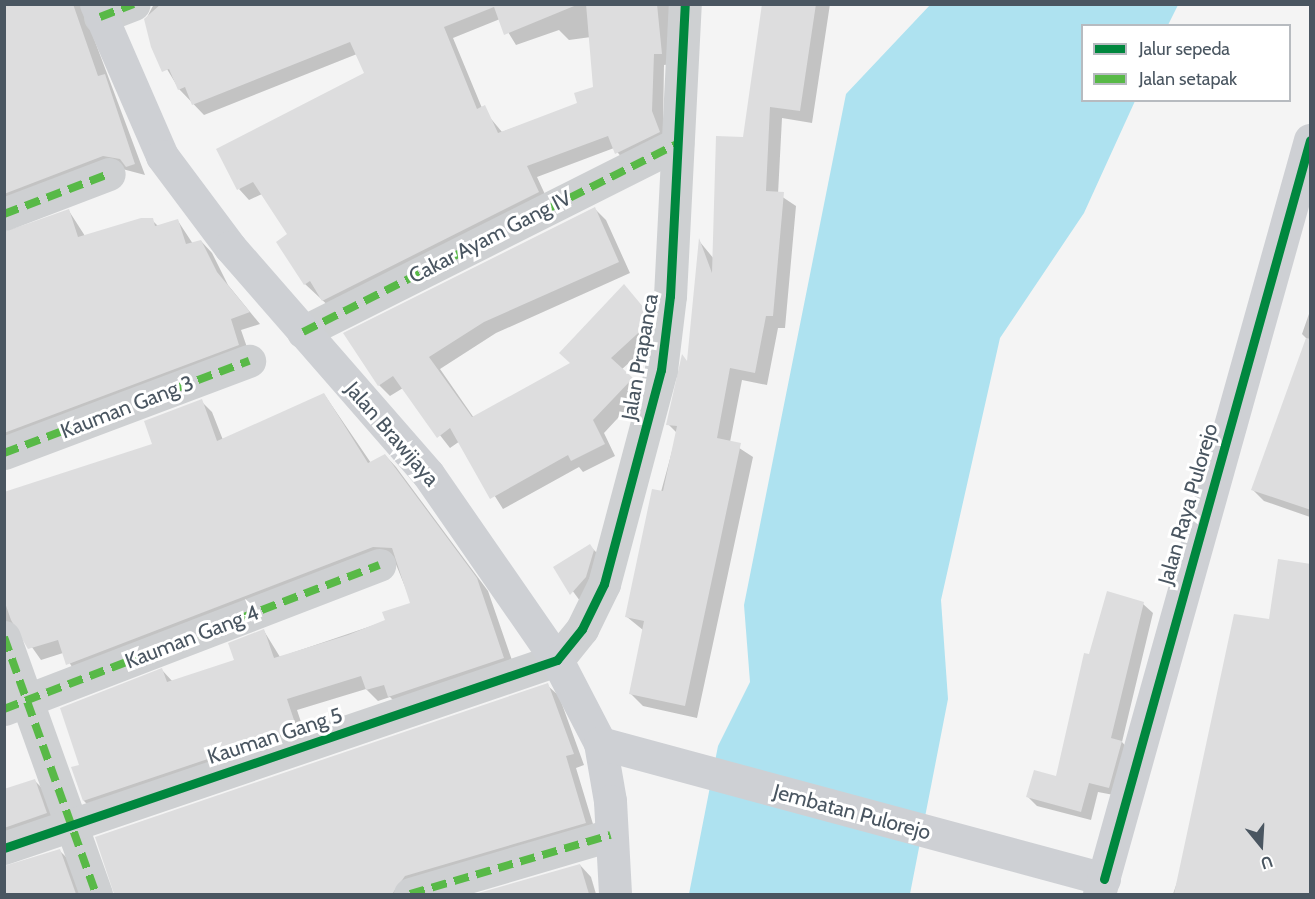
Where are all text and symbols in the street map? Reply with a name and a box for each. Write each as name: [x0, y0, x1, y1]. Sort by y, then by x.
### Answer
legend: [1081, 24, 1291, 102]
text: Jalur sepeda: [1139, 38, 1230, 60]
text: Jalan setapak: [1139, 68, 1237, 90]
street label: Cakar Ayam Gang IV: [405, 185, 575, 289]
street label: Jalan Prapanca: [616, 292, 664, 422]
street label: Kauman Gang 3: [57, 370, 197, 444]
street label: Jalan Brawijaya: [340, 377, 444, 491]
street label: Jalan Raya Pulorejo: [1153, 420, 1223, 588]
street label: Kauman Gang 4: [122, 600, 262, 674]
street label: Kauman Gang 5: [204, 702, 346, 770]
street label: Jembatan Pulorejo: [771, 779, 933, 845]
north arrow: [1231, 815, 1291, 875]
text: U: [1258, 852, 1275, 873]

